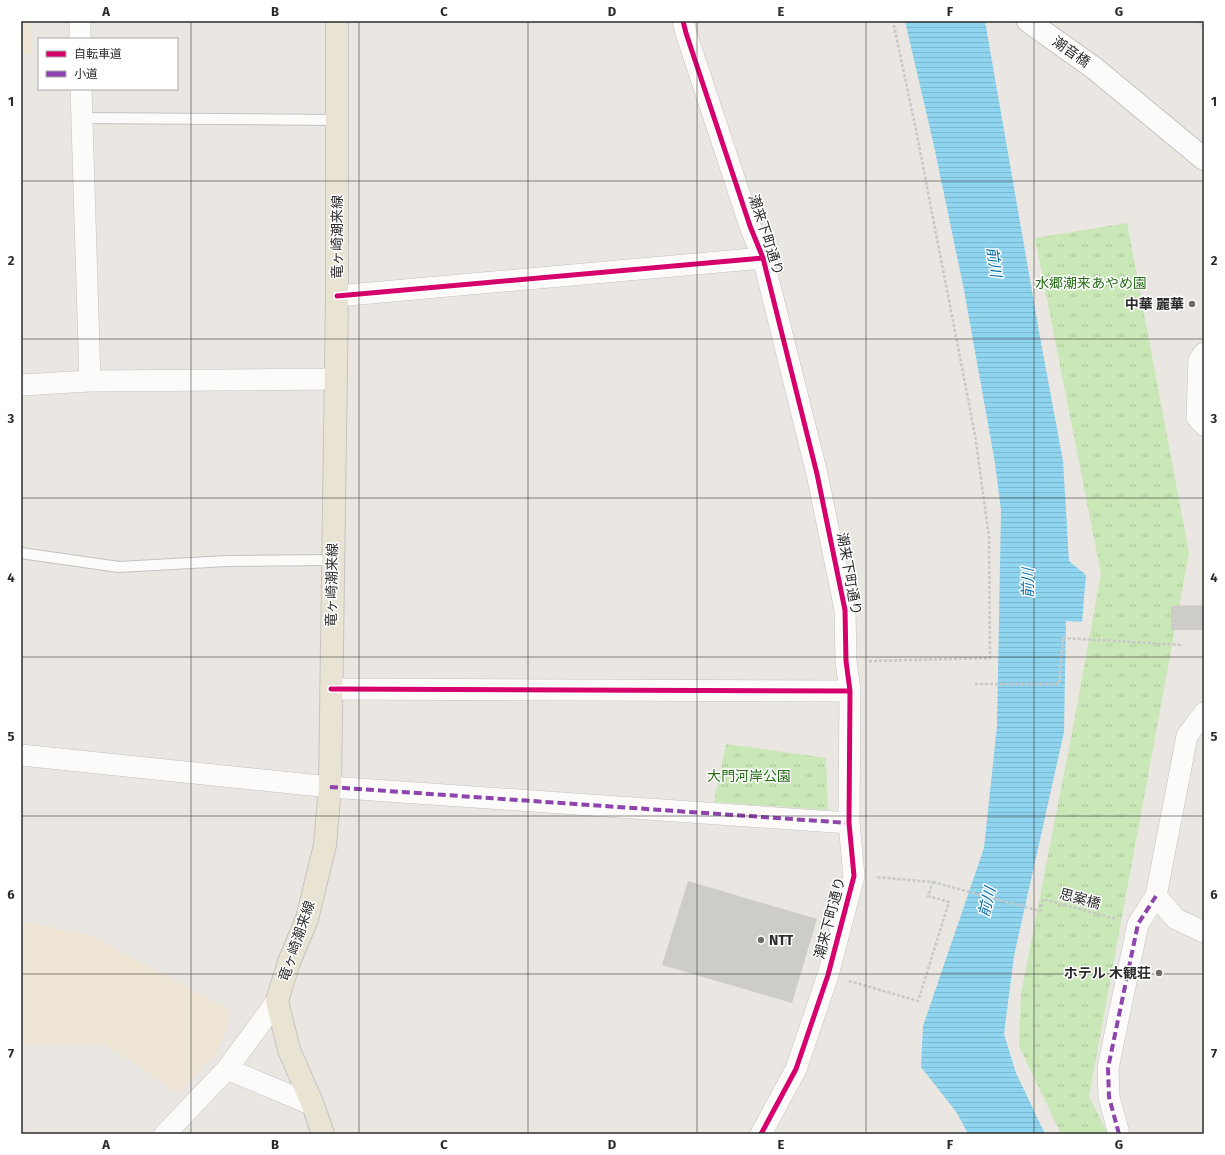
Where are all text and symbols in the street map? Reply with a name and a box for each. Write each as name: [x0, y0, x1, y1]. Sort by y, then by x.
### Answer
text: A: [101, 4, 110, 19]
text: B: [271, 4, 279, 19]
text: C: [440, 4, 448, 19]
text: D: [608, 4, 617, 19]
text: E: [778, 4, 785, 19]
text: F: [947, 4, 954, 19]
text: G: [1115, 4, 1123, 19]
street label: 潮音橋: [1049, 33, 1093, 71]
legend: [38, 38, 178, 90]
text: 自転車道: [74, 47, 122, 61]
text: 小道: [74, 67, 98, 81]
text: 1: [8, 94, 14, 109]
text: 1: [1211, 94, 1217, 109]
street label: 潮来下町通り: [745, 192, 787, 278]
street label: 竜ヶ崎潮来線: [329, 195, 346, 279]
water label: 前川: [983, 246, 1005, 280]
text: 2: [8, 253, 15, 268]
text: 2: [1211, 253, 1218, 268]
park label: 水郷潮来あやめ園: [1035, 275, 1147, 292]
place label: 中華 麗華: [1125, 296, 1184, 313]
marker: 中華 麗華: [1187, 299, 1197, 309]
text: 3: [7, 411, 15, 426]
text: 3: [1210, 411, 1218, 426]
street label: 潮来下町通り: [833, 531, 865, 617]
street label: 竜ヶ崎潮来線: [323, 543, 341, 627]
water label: 前川: [1019, 566, 1037, 598]
text: 4: [7, 570, 15, 585]
text: 4: [1210, 570, 1218, 585]
text: 5: [8, 729, 15, 744]
text: 5: [1211, 729, 1218, 744]
park label: 大門河岸公園: [707, 768, 791, 785]
street label: 潮来下町通り: [811, 875, 849, 961]
water label: 前川: [975, 883, 1000, 919]
street label: 思案橋: [1058, 885, 1102, 913]
text: 6: [7, 887, 15, 902]
text: 6: [1210, 887, 1218, 902]
street label: 竜ヶ崎潮来線: [275, 899, 319, 983]
place label: NTT: [769, 932, 794, 949]
marker: NTT: [756, 935, 766, 945]
place label: ホテル 木観荘: [1064, 965, 1151, 982]
marker: ホテル 木観荘: [1154, 968, 1164, 978]
text: 7: [8, 1046, 14, 1061]
text: 7: [1211, 1046, 1217, 1061]
text: A: [101, 1137, 110, 1152]
text: B: [271, 1137, 279, 1152]
text: C: [440, 1137, 448, 1152]
text: D: [608, 1137, 617, 1152]
text: E: [778, 1137, 785, 1152]
text: F: [947, 1137, 954, 1152]
text: G: [1115, 1137, 1123, 1152]

